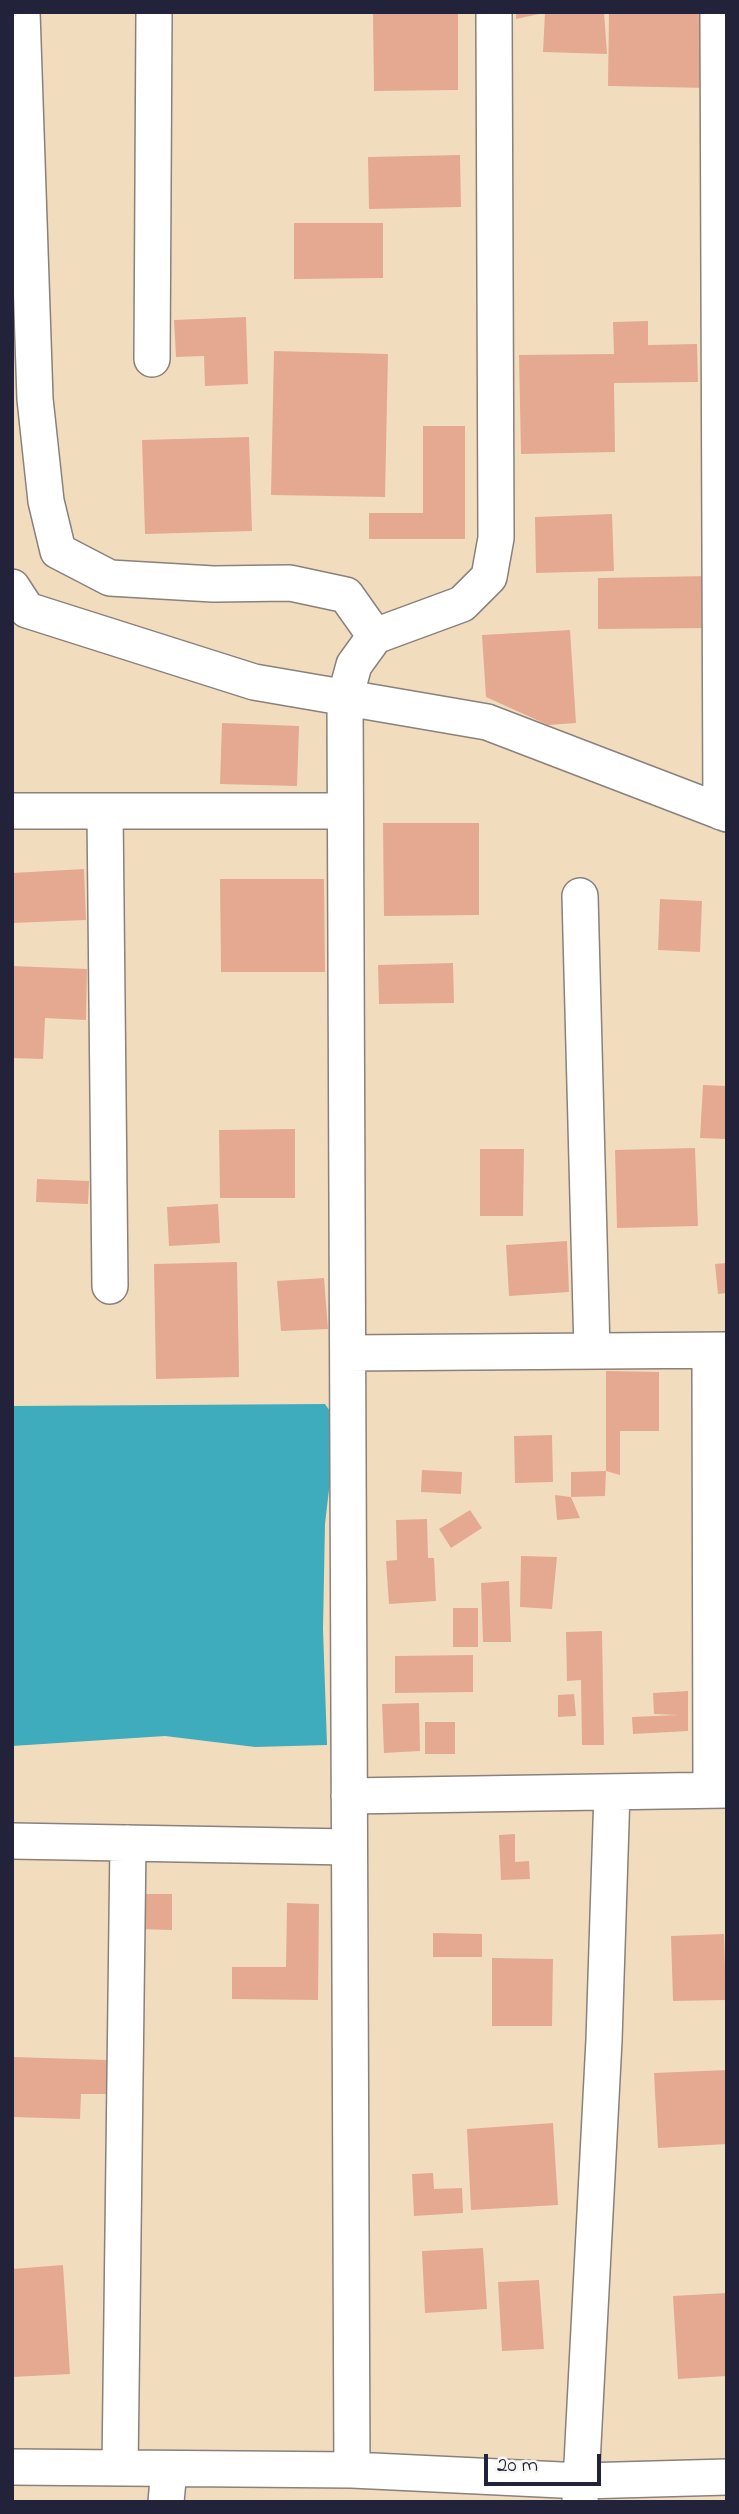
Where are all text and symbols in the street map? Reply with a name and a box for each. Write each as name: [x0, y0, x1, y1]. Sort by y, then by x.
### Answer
scale bar: [487, 2440, 604, 2484]
text: 20 m: [497, 2451, 538, 2481]

